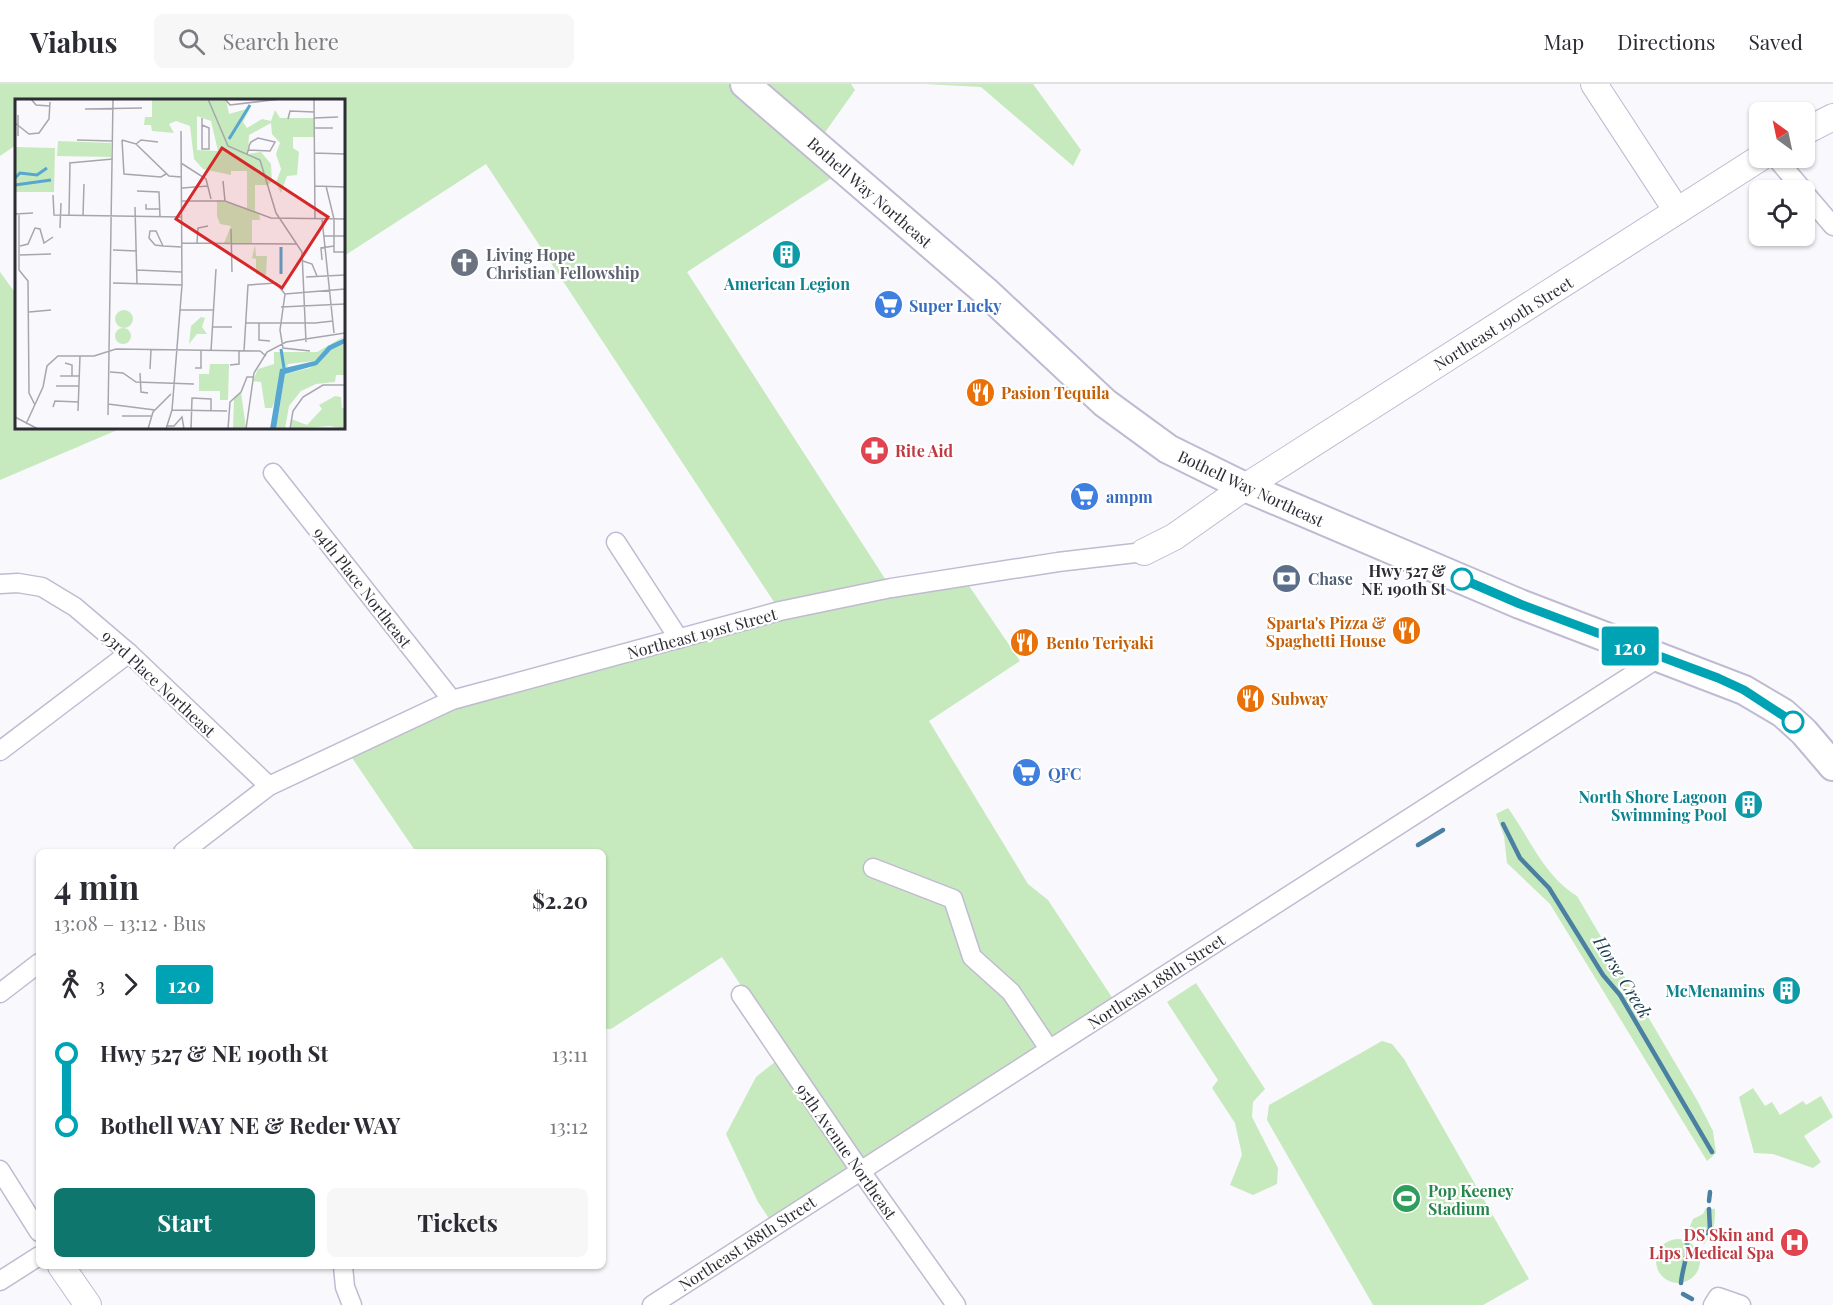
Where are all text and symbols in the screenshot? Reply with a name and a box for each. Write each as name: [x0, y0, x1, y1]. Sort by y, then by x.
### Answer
search box: [154, 14, 574, 68]
text: Viabus: [30, 23, 118, 60]
icon: search: [175, 25, 208, 58]
text: Search here: [223, 26, 339, 56]
text: Map: [1543, 27, 1584, 55]
text: Directions: [1617, 27, 1715, 55]
text: Saved: [1748, 27, 1803, 55]
inset map: [15, 99, 345, 429]
north arrow: [1749, 102, 1815, 168]
map controls: [1749, 102, 1815, 246]
street label: Bothell Way Northeast: [803, 132, 937, 252]
button: locate: [1749, 180, 1815, 246]
building icon: American Legion: [771, 239, 803, 271]
place label: Living Hope Christian Fellowship: [486, 244, 639, 283]
church icon: Living Hope Christian Fellowship: [449, 247, 481, 279]
street label: Northeast 190th Street: [1429, 271, 1577, 374]
place label: American Legion: [723, 273, 850, 294]
supermarket icon: Super Lucky: [872, 289, 904, 321]
place label: Super Lucky: [909, 295, 1002, 316]
restaurant icon: Pasion Tequila: [964, 376, 996, 408]
place label: Pasion Tequila: [1001, 382, 1110, 403]
pharmacy icon: Rite Aid: [858, 434, 890, 466]
place label: Rite Aid: [895, 440, 954, 461]
street label: Bothell Way Northeast: [1175, 445, 1328, 531]
supermarket icon: ampm: [1069, 480, 1101, 512]
place label: ampm: [1106, 486, 1153, 507]
street label: 94th Place Northeast: [309, 522, 417, 652]
place label: Hwy 527 & NE 190th St: [1361, 560, 1447, 599]
bank icon: Chase: [1271, 562, 1303, 594]
place label: Chase: [1308, 568, 1353, 589]
marker: Hwy 527 & NE 190th St: [1451, 568, 1473, 590]
street label: Northeast 191st Street: [625, 603, 779, 663]
place label: Sparta's Pizza & Spaghetti House: [1266, 612, 1387, 651]
restaurant icon: Sparta's Pizza & Spaghetti House: [1391, 615, 1423, 647]
street label: 93rd Place Northeast: [98, 625, 220, 741]
restaurant icon: Bento Teriyaki: [1009, 626, 1041, 658]
line badge: 120: [1596, 626, 1664, 666]
place label: Bento Teriyaki: [1046, 632, 1154, 653]
text: 120: [1614, 632, 1646, 660]
restaurant icon: Subway: [1234, 682, 1266, 714]
place label: Subway: [1271, 688, 1329, 709]
unlabelled marker: [1782, 711, 1804, 733]
supermarket icon: QFC: [1011, 757, 1043, 789]
place label: QFC: [1048, 763, 1081, 784]
place label: North Shore Lagoon Swimming Pool: [1579, 786, 1727, 825]
building icon: North Shore Lagoon Swimming Pool: [1732, 789, 1764, 821]
text: 4 min: [54, 864, 139, 908]
text: $2.20: [532, 885, 588, 915]
text: 13:08 – 13:12 · Bus: [54, 909, 206, 936]
street label: Northeast 188th Street: [1084, 929, 1229, 1033]
water label: Horse Creek: [1588, 930, 1658, 1023]
icon: walk: [54, 968, 87, 1001]
icon: forward: [114, 968, 147, 1001]
text: 120: [168, 970, 201, 998]
text: 3: [96, 971, 105, 998]
building icon: McMenamins: [1770, 974, 1802, 1006]
place label: McMenamins: [1665, 980, 1765, 1001]
text: Hwy 527 & NE 190th St: [100, 1038, 328, 1068]
text: 13:11: [552, 1040, 588, 1067]
street label: 95th Avenue Northeast: [792, 1079, 902, 1223]
text: Bothell WAY NE & Reder WAY: [100, 1110, 401, 1140]
text: 13:12: [550, 1112, 588, 1139]
place label: Pop Keeney Stadium: [1428, 1180, 1514, 1219]
sports icon: Pop Keeney Stadium: [1391, 1183, 1423, 1215]
button: Start: [54, 1188, 315, 1257]
button: Tickets: [327, 1188, 588, 1257]
street label: Northeast 188th Street: [675, 1191, 820, 1295]
place label: DS Skin and Lips Medical Spa: [1649, 1224, 1775, 1263]
hospital icon: DS Skin and Lips Medical Spa: [1779, 1227, 1811, 1259]

